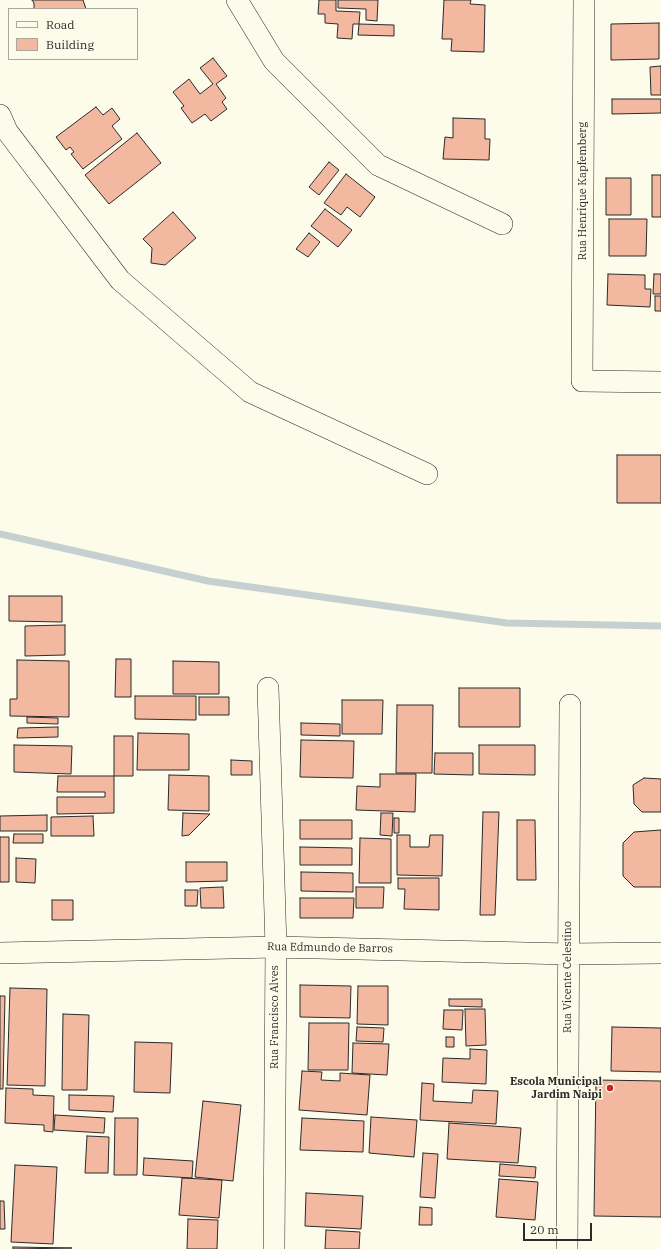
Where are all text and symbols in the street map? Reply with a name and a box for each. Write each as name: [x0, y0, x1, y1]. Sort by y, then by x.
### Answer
legend: [8, 8, 138, 60]
text: Road: [46, 17, 75, 32]
text: Building: [46, 37, 94, 52]
street label: Rua Henrique Kapfemberg: [576, 122, 590, 260]
street label: Rua Vicente Celestino: [561, 921, 575, 1033]
street label: Rua Edmundo de Barros: [267, 940, 393, 956]
street label: Rua Francisco Alves: [268, 965, 282, 1069]
place label: Escola Municipal Jardim Naipi: [510, 1075, 602, 1101]
marker: Escola Municipal Jardim Naipi: [605, 1083, 615, 1093]
scale bar: [525, 1215, 594, 1241]
text: 20 m: [530, 1222, 559, 1237]

